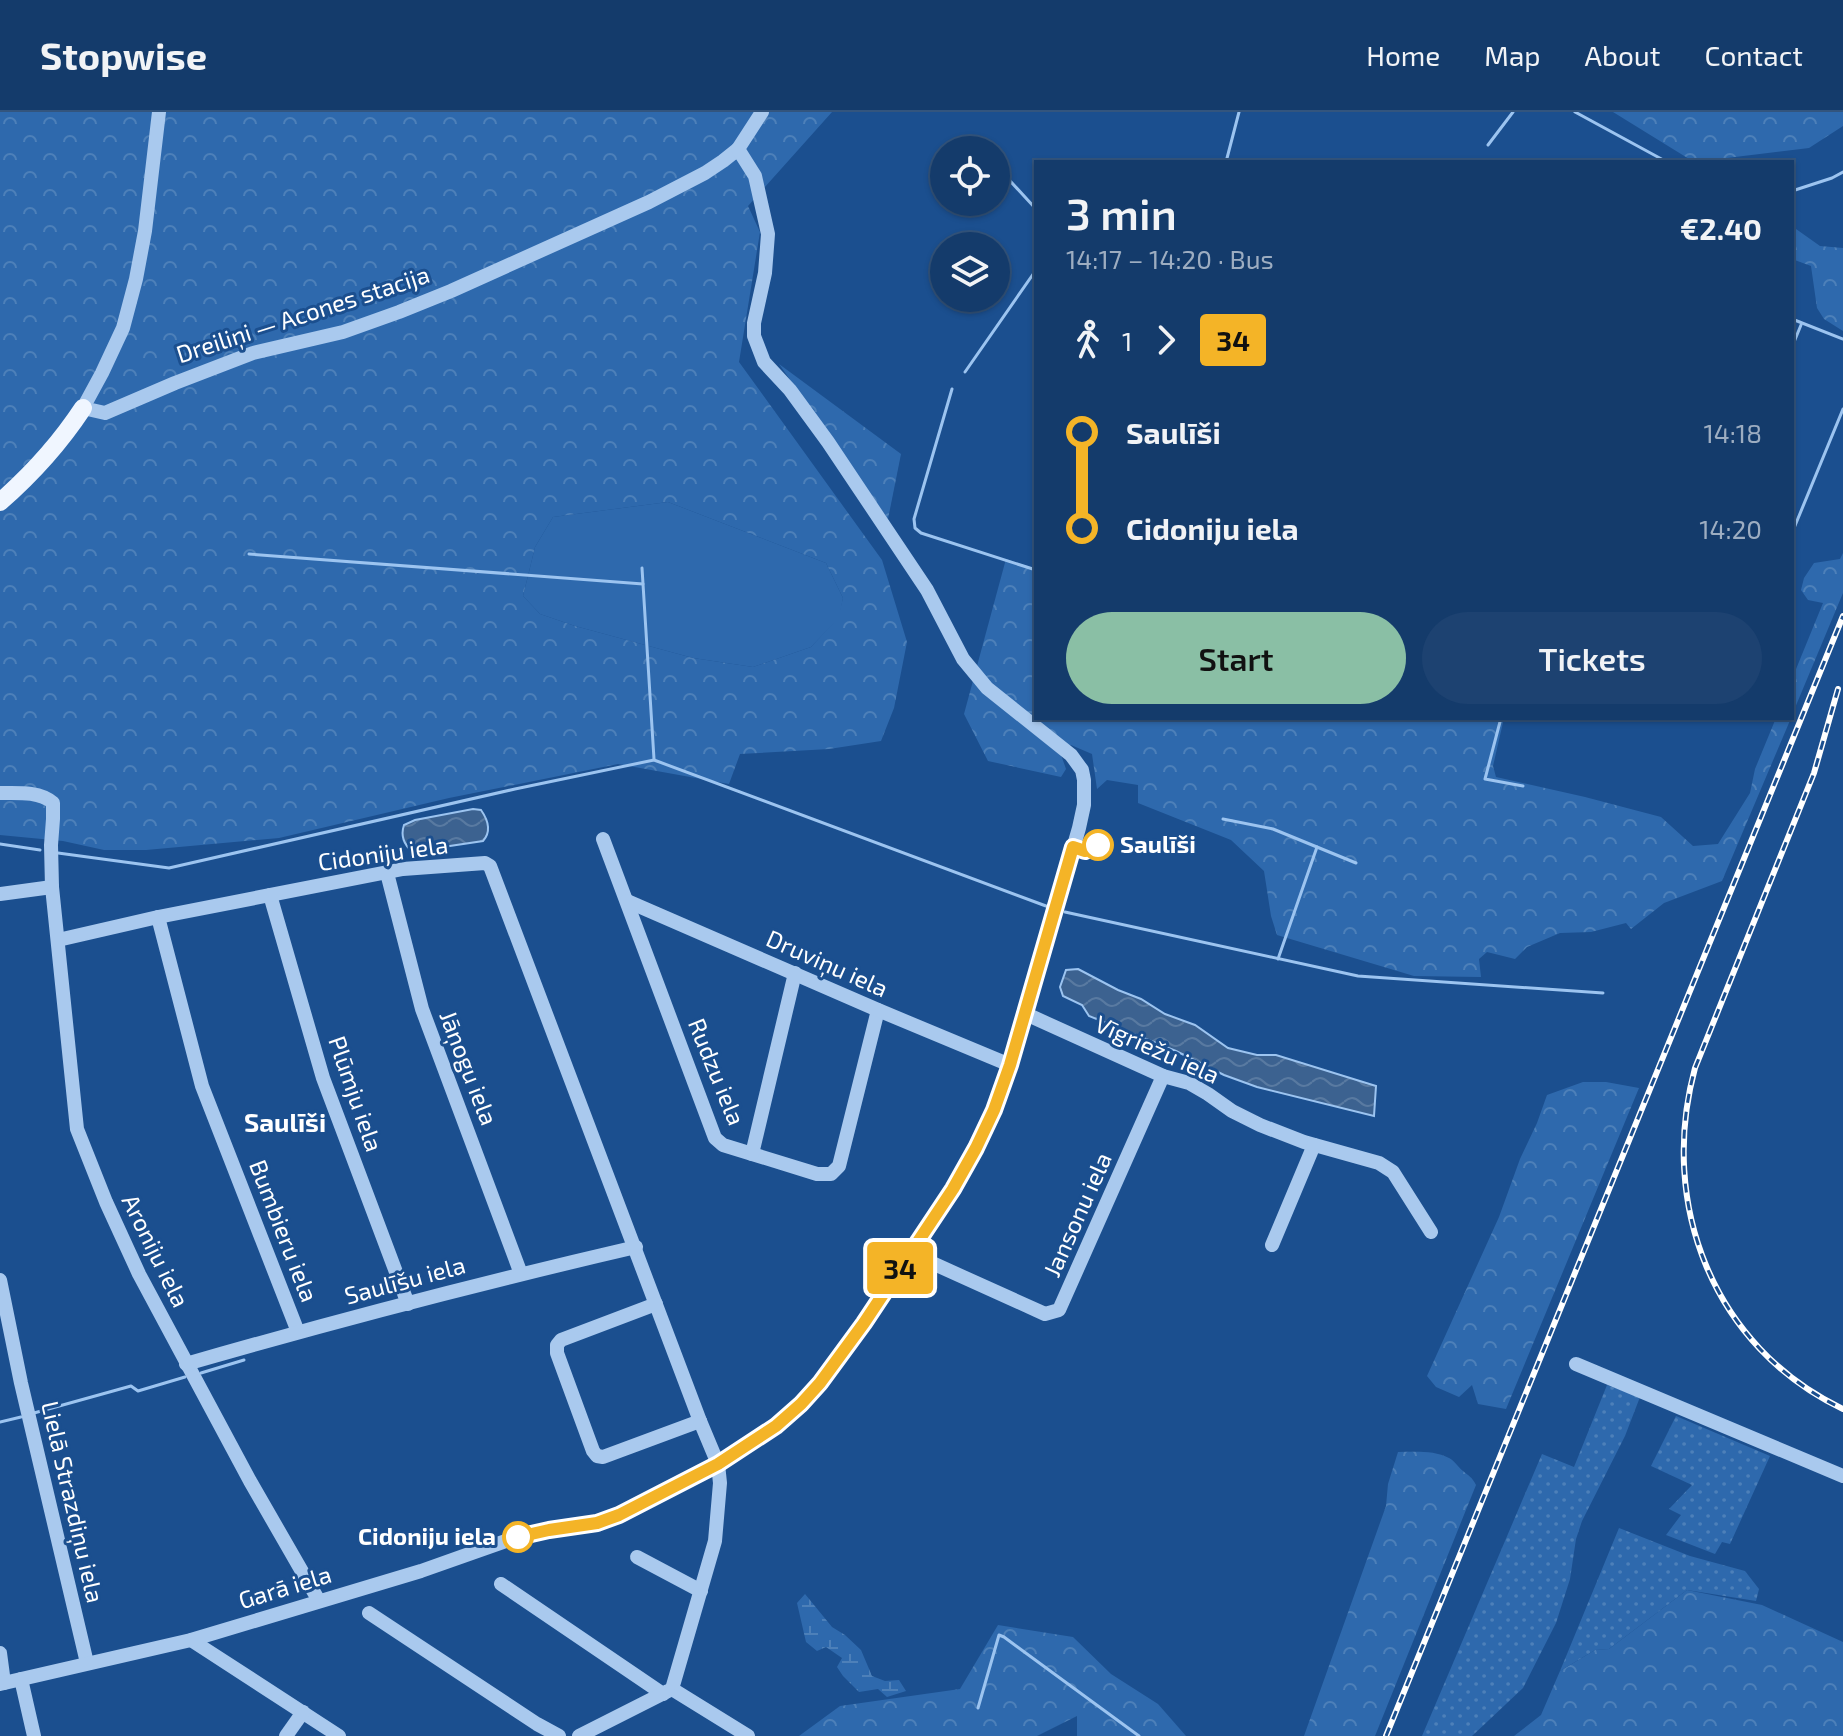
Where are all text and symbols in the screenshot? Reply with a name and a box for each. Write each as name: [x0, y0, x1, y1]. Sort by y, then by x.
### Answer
text: Stopwise: [40, 32, 207, 78]
text: Home: [1366, 38, 1440, 72]
text: Map: [1484, 38, 1541, 72]
text: About: [1585, 38, 1660, 72]
text: Contact: [1704, 38, 1803, 72]
map controls: [930, 136, 1010, 312]
button: locate: [930, 136, 1010, 216]
text: 3 min: [1066, 186, 1177, 239]
text: €2.40: [1680, 210, 1762, 246]
button: layers: [930, 232, 1010, 312]
text: 14:17 – 14:20 · Bus: [1066, 243, 1274, 274]
street label: Dreiliņi — Acones stacija: [172, 259, 433, 370]
icon: walk: [1066, 318, 1110, 362]
icon: forward: [1144, 318, 1188, 362]
text: 34: [1216, 323, 1250, 357]
text: 1: [1122, 325, 1132, 356]
text: Saulīši: [1126, 414, 1221, 450]
text: 14:18: [1703, 417, 1762, 448]
text: Cidoniju iela: [1126, 510, 1299, 546]
text: 14:20: [1699, 513, 1762, 544]
button: Start: [1066, 612, 1406, 704]
button: Tickets: [1422, 612, 1762, 704]
street label: Cidoniju iela: [316, 829, 450, 876]
place label: Saulīši: [1120, 829, 1196, 858]
marker: Saulīši: [1083, 830, 1113, 860]
street label: Druviņu iela: [761, 923, 893, 1004]
street label: Jāņogu iela: [432, 1006, 505, 1130]
street label: Vīgriežu iela: [1091, 1008, 1224, 1089]
street label: Rudzu iela: [683, 1014, 752, 1129]
street label: Plūmju iela: [323, 1032, 390, 1155]
district label: Saulīši: [244, 1106, 326, 1137]
street label: Jansonu iela: [1036, 1148, 1117, 1281]
street label: Bumbieru iela: [244, 1155, 325, 1306]
street label: Aroniju iela: [117, 1189, 196, 1312]
line badge: 34: [864, 1242, 936, 1294]
street label: Saulīšu iela: [341, 1250, 468, 1310]
text: 34: [883, 1251, 917, 1285]
street label: Lielā Strazdiņu iela: [34, 1398, 111, 1606]
place label: Cidoniju iela: [358, 1521, 496, 1550]
marker: Cidoniju iela: [503, 1522, 533, 1552]
street label: Garā iela: [235, 1559, 334, 1614]

